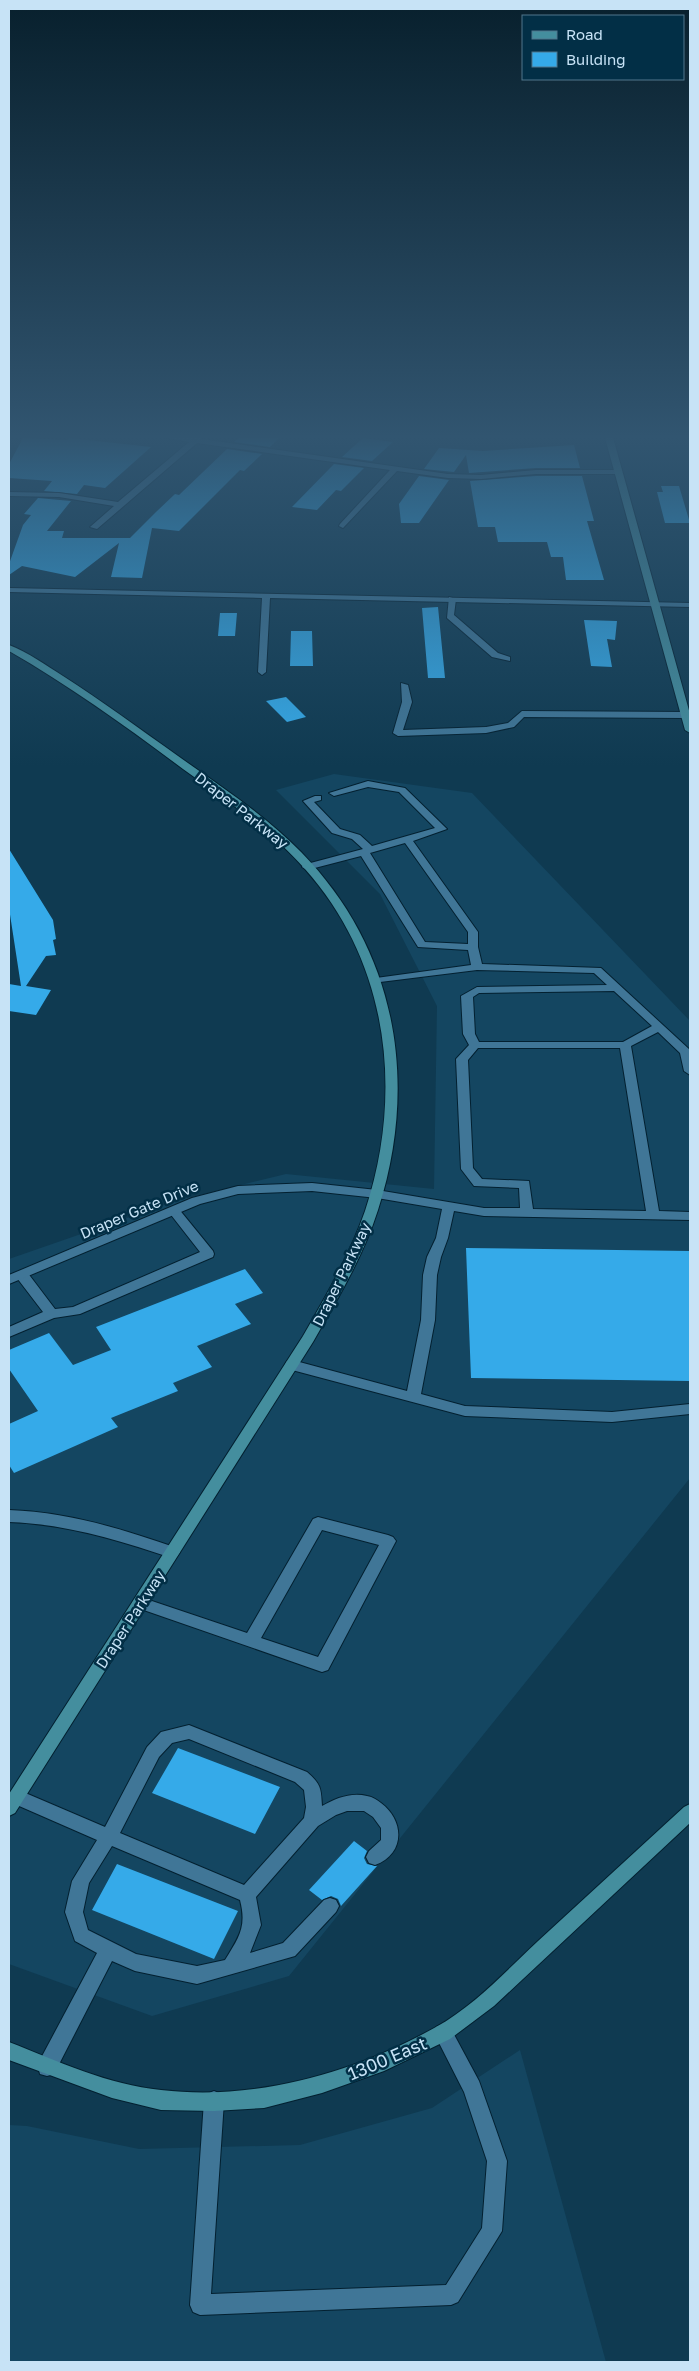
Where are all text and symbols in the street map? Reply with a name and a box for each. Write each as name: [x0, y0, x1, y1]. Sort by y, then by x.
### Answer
legend: [522, 15, 684, 80]
text: Road: [566, 25, 603, 43]
text: Building: [566, 50, 626, 68]
street label: Draper Parkway: [192, 768, 293, 852]
street label: Draper Gate Drive: [77, 1176, 201, 1242]
street label: Draper Parkway: [308, 1219, 374, 1329]
street label: Draper Parkway: [92, 1566, 169, 1671]
street label: 1300 East: [344, 2032, 430, 2084]

